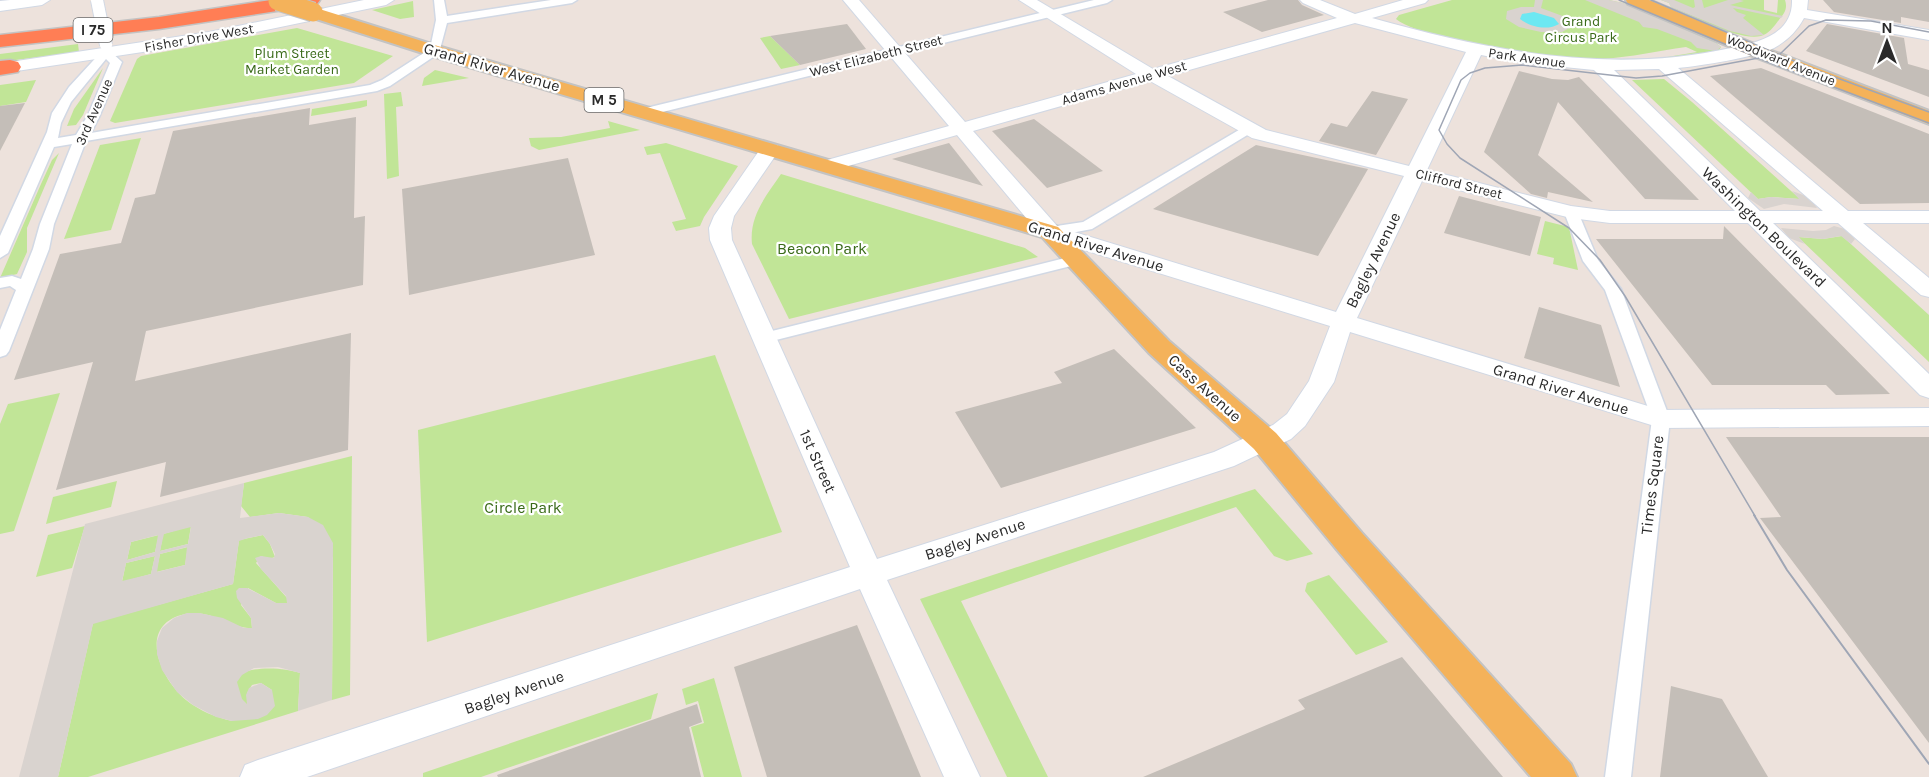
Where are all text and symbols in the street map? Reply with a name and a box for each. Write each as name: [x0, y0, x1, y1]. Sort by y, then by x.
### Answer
north arrow: [1857, 12, 1917, 72]
park label: Grand Circus Park: [1545, 13, 1617, 46]
road number: I 75: [74, 18, 112, 42]
text: N: [1881, 18, 1893, 37]
street label: Fisher Drive West: [143, 20, 255, 56]
street label: Woodward Avenue: [1724, 30, 1838, 90]
street label: West Elizabeth Street: [808, 31, 944, 81]
street label: Grand River Avenue: [422, 38, 562, 96]
street label: Park Avenue: [1487, 44, 1567, 72]
park label: Plum Street Market Garden: [245, 45, 339, 78]
street label: Adams Avenue West: [1060, 57, 1188, 109]
street label: 3rd Avenue: [72, 76, 116, 148]
road number: M 5: [584, 88, 624, 112]
street label: Washington Boulevard: [1698, 163, 1830, 291]
street label: Clifford Street: [1414, 165, 1504, 203]
street label: Bagley Avenue: [1342, 209, 1404, 311]
street label: Grand River Avenue: [1026, 216, 1166, 276]
park label: Beacon Park: [777, 239, 867, 258]
street label: Cass Avenue: [1164, 350, 1246, 426]
street label: Grand River Avenue: [1491, 359, 1631, 419]
street label: 1st Street: [796, 426, 840, 496]
street label: Times Square: [1636, 434, 1668, 536]
park label: Circle Park: [484, 498, 562, 517]
street label: Bagley Avenue: [922, 514, 1028, 564]
street label: Bagley Avenue: [462, 666, 566, 718]

